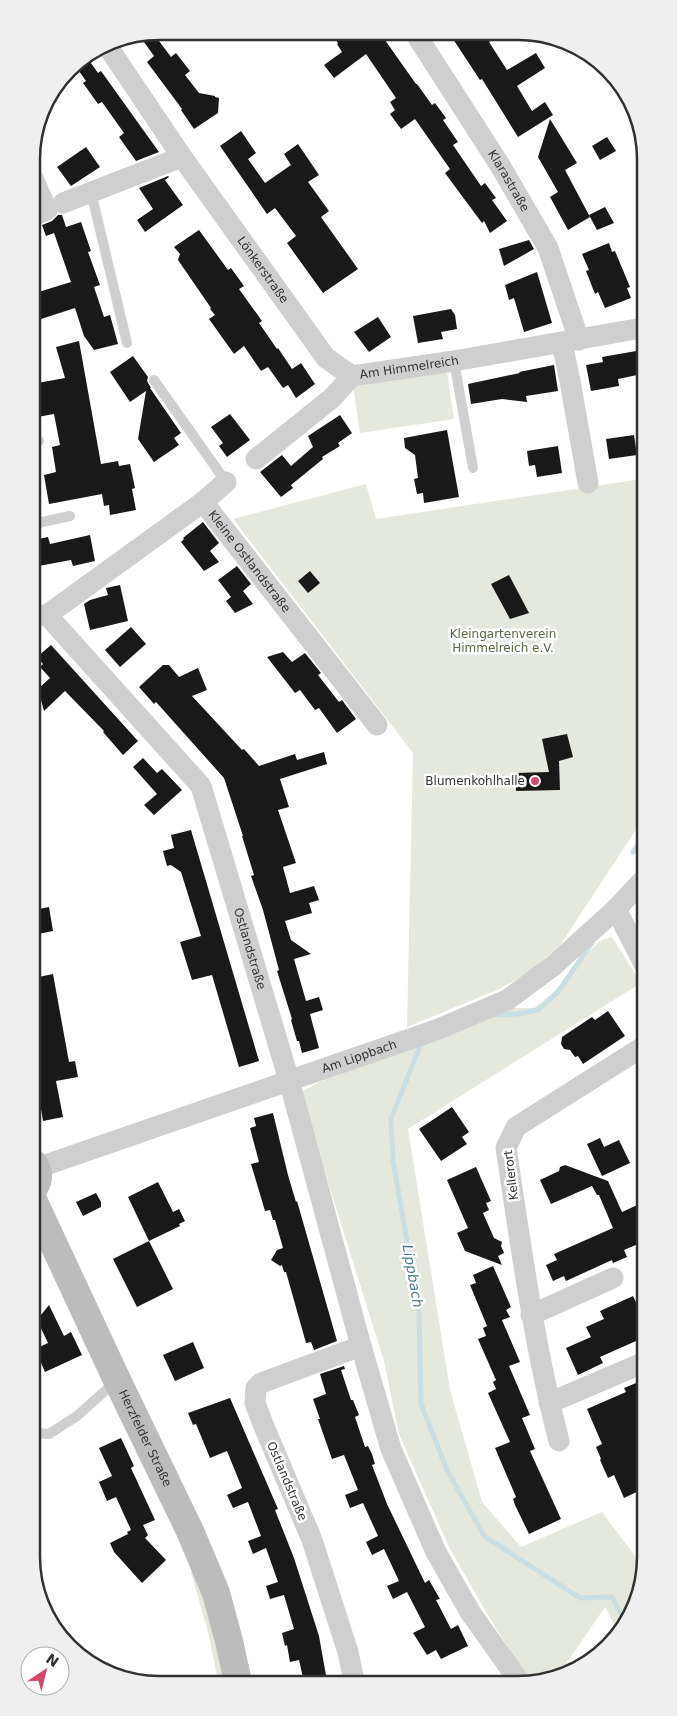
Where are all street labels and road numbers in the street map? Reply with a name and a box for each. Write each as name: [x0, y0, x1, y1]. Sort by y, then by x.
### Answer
street label: Klarastraße: [485, 147, 532, 214]
street label: Lönkerstraße: [234, 234, 291, 306]
street label: Am Himmelreich: [359, 353, 460, 382]
street label: Kleine Ostlandstraße: [205, 508, 293, 615]
street label: Ostlandstraße: [231, 906, 269, 991]
street label: Am Lippbach: [320, 1037, 399, 1076]
street label: Kellerort: [501, 1149, 521, 1201]
street label: Herzfelder Straße: [116, 1387, 174, 1489]
street label: Ostlandstraße: [264, 1439, 310, 1523]

